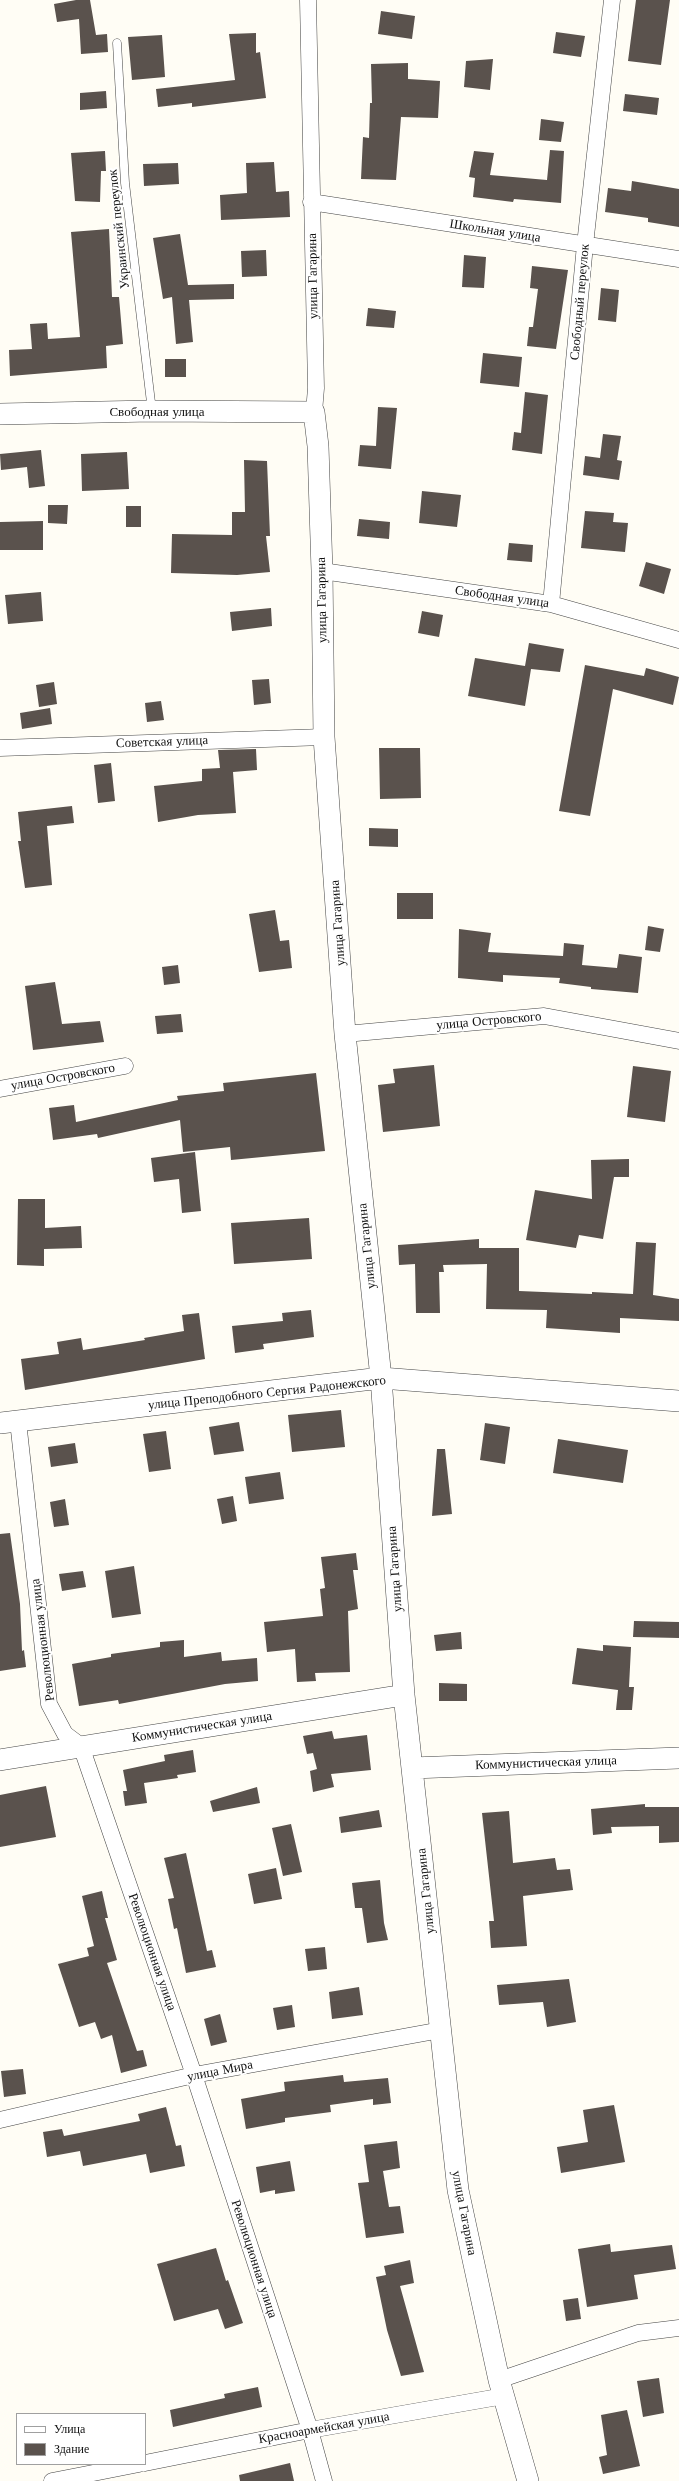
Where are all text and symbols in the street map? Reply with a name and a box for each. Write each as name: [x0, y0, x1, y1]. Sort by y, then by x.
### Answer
street label: Украинский переулок: [105, 168, 133, 290]
street label: Школьная улица: [448, 216, 542, 246]
street label: улица Гагарина: [304, 233, 322, 319]
street label: Свободный переулок: [567, 243, 593, 361]
street label: Свободная улица: [109, 404, 205, 420]
street label: улица Гагарина: [313, 557, 331, 643]
street label: Свободная улица: [454, 583, 550, 611]
street label: Советская улица: [116, 733, 208, 751]
street label: улица Гагарина: [327, 880, 349, 966]
street label: улица Островского: [436, 1009, 542, 1033]
street label: улица Островского: [10, 1060, 116, 1094]
street label: улица Гагарина: [355, 1202, 379, 1290]
street label: улица Преподобного Сергия Радонежского: [147, 1373, 387, 1413]
street label: улица Гагарина: [384, 1526, 406, 1612]
street label: Революционная улица: [28, 1578, 58, 1702]
street label: Коммунистическая улица: [131, 1708, 273, 1746]
street label: Коммунистическая улица: [475, 1753, 617, 1773]
street label: улица Гагарина: [414, 1847, 438, 1935]
street label: Революционная улица: [125, 1891, 179, 2013]
street label: улица Мира: [186, 2057, 254, 2085]
street label: улица Гагарина: [448, 2169, 480, 2257]
street label: Революционная улица: [228, 2198, 280, 2320]
street label: Красноармейская улица: [257, 2409, 391, 2447]
legend: [16, 2413, 146, 2465]
text: Улица: [54, 2421, 85, 2436]
text: Здание: [54, 2441, 89, 2456]

